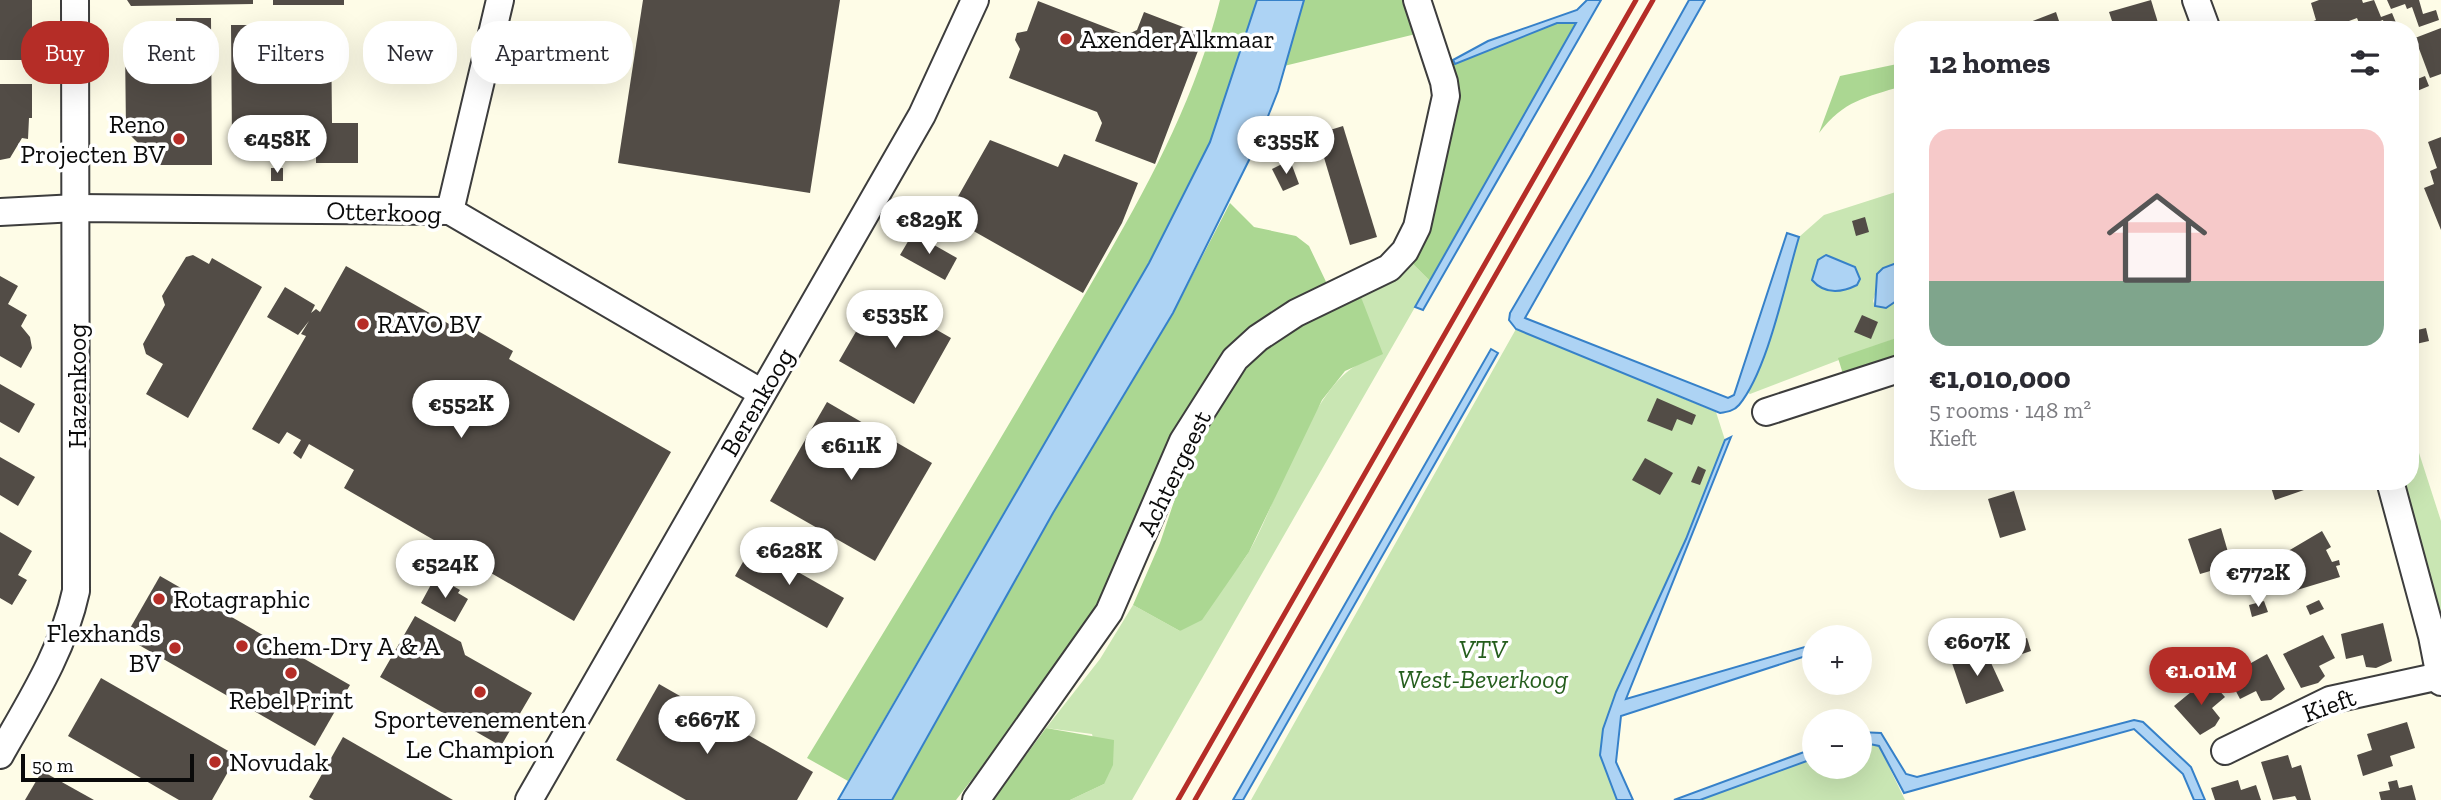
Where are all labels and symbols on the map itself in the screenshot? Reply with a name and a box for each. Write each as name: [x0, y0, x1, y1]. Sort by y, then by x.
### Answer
place label: Axender Alkmaar: [1080, 23, 1275, 55]
marker: Axender Alkmaar: [1058, 31, 1074, 47]
place label: Reno Projecten BV: [20, 108, 165, 170]
pin: €458K: [228, 116, 326, 175]
pin: €355K: [1237, 116, 1335, 176]
marker: Reno Projecten BV: [171, 131, 187, 147]
street label: Otterkoog: [326, 194, 442, 230]
pin: €829K: [880, 196, 978, 256]
pin: €535K: [846, 290, 944, 350]
place label: RAVO BV: [377, 308, 481, 340]
marker: RAVO BV: [355, 316, 371, 332]
street label: Hazenkoog: [61, 323, 93, 449]
street label: Berenkoog: [713, 342, 801, 462]
pin: €552K: [412, 380, 510, 440]
street label: Achtergeest: [1130, 405, 1218, 541]
pin: €611K: [802, 422, 900, 482]
pin: €628K: [740, 528, 838, 587]
pin: €524K: [396, 540, 494, 600]
pin: €772K: [2209, 550, 2307, 609]
place label: Rotagraphic: [173, 583, 310, 615]
marker: Rotagraphic: [151, 591, 167, 607]
place label: Flexhands BV: [47, 617, 161, 679]
pin: €607K: [1928, 618, 2026, 678]
place label: Chem-Dry A & A: [256, 630, 441, 662]
park label: VTV West-Beverkoog: [1398, 633, 1569, 695]
marker: Chem-Dry A & A: [234, 638, 250, 654]
marker: Flexhands BV: [167, 640, 183, 656]
pin: €1.01M: [2144, 648, 2258, 707]
marker: Rebel Print: [283, 665, 299, 681]
street label: Kieft: [2298, 681, 2360, 729]
place label: Rebel Print: [229, 684, 354, 716]
marker: Sportevenementen Le Champion: [472, 684, 488, 700]
pin: €667K: [658, 696, 756, 756]
place label: Sportevenementen Le Champion: [374, 703, 586, 765]
place label: Novudak: [229, 746, 329, 778]
scale bar: [21, 751, 194, 783]
marker: Novudak: [207, 754, 223, 770]

